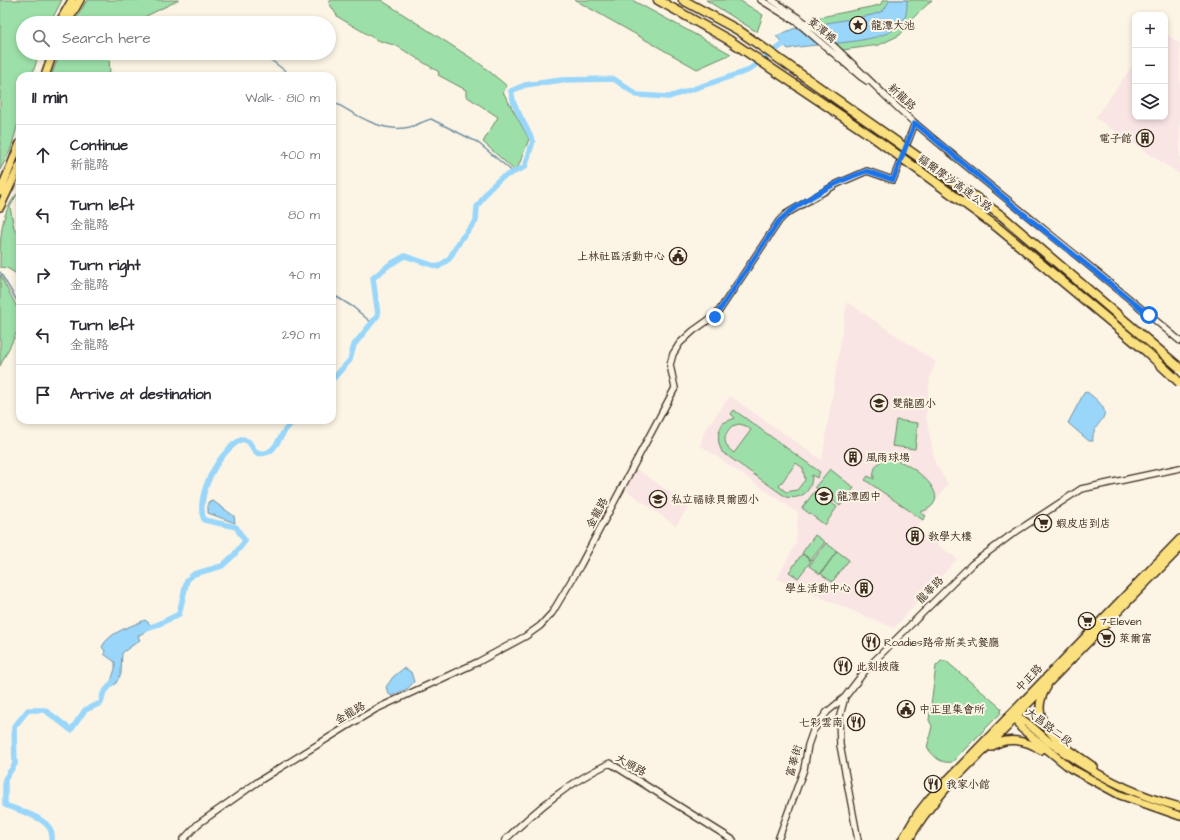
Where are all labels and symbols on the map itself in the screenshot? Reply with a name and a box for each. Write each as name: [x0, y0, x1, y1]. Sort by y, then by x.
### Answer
street label: 菱潭橋: [804, 14, 840, 46]
place icon: 龍潭大池: [848, 15, 868, 35]
place label: 龍潭大池: [871, 18, 915, 33]
street label: 新龍路: [885, 80, 919, 114]
building icon: 電子館: [1135, 128, 1155, 148]
place label: 電子館: [1099, 131, 1132, 146]
street label: 福爾摩沙高速公路: [915, 151, 995, 215]
public building icon: 上林社區活動中心: [668, 246, 688, 266]
place label: 上林社區活動中心: [577, 249, 665, 264]
route start: [1140, 306, 1158, 324]
route end: [706, 308, 724, 326]
school or university icon: 雙龍國小: [869, 393, 889, 413]
place label: 雙龍國小: [892, 396, 936, 411]
building icon: 風雨球場: [843, 447, 863, 467]
place label: 風雨球場: [866, 450, 910, 465]
school or university icon: 龍潭國中: [814, 486, 834, 506]
school or university icon: 私立福祿貝爾國小: [648, 489, 668, 509]
place label: 龍潭國中: [837, 489, 881, 504]
place label: 私立福祿貝爾國小: [671, 492, 759, 507]
street label: 金龍路: [583, 495, 611, 531]
supermarket icon: 蝦皮店到店: [1033, 513, 1053, 533]
place label: 蝦皮店到店: [1056, 516, 1111, 531]
building icon: 教學大樓: [905, 526, 925, 546]
place label: 教學大樓: [928, 529, 972, 544]
street label: 龍華路: [913, 573, 947, 607]
building icon: 學生活動中心: [854, 578, 874, 598]
place label: 學生活動中心: [785, 581, 851, 596]
supermarket icon: 7-Eleven: [1077, 611, 1097, 631]
place label: 7-Eleven: [1100, 614, 1142, 629]
supermarket icon: 萊爾富: [1096, 628, 1116, 648]
place label: 萊爾富: [1119, 631, 1152, 646]
restaurant icon: Roadies路帝斯美式餐廳: [861, 632, 881, 652]
place label: Roadies路帝斯美式餐廳: [884, 635, 999, 650]
restaurant icon: 此刻披薩: [833, 656, 853, 676]
place label: 此刻披薩: [856, 659, 900, 674]
street label: 中正路: [1012, 661, 1046, 695]
street label: 金龍路: [332, 698, 368, 728]
public building icon: 中正里集會所: [896, 699, 916, 719]
place label: 中正里集會所: [919, 702, 985, 717]
street label: 大昌路二段: [1023, 704, 1075, 750]
restaurant icon: 七彩雲南: [846, 712, 866, 732]
place label: 七彩雲南: [799, 715, 843, 730]
street label: 富華街: [782, 742, 806, 779]
street label: 大順路: [613, 750, 649, 780]
restaurant icon: 我家小館: [923, 774, 943, 794]
place label: 我家小館: [946, 777, 990, 792]

